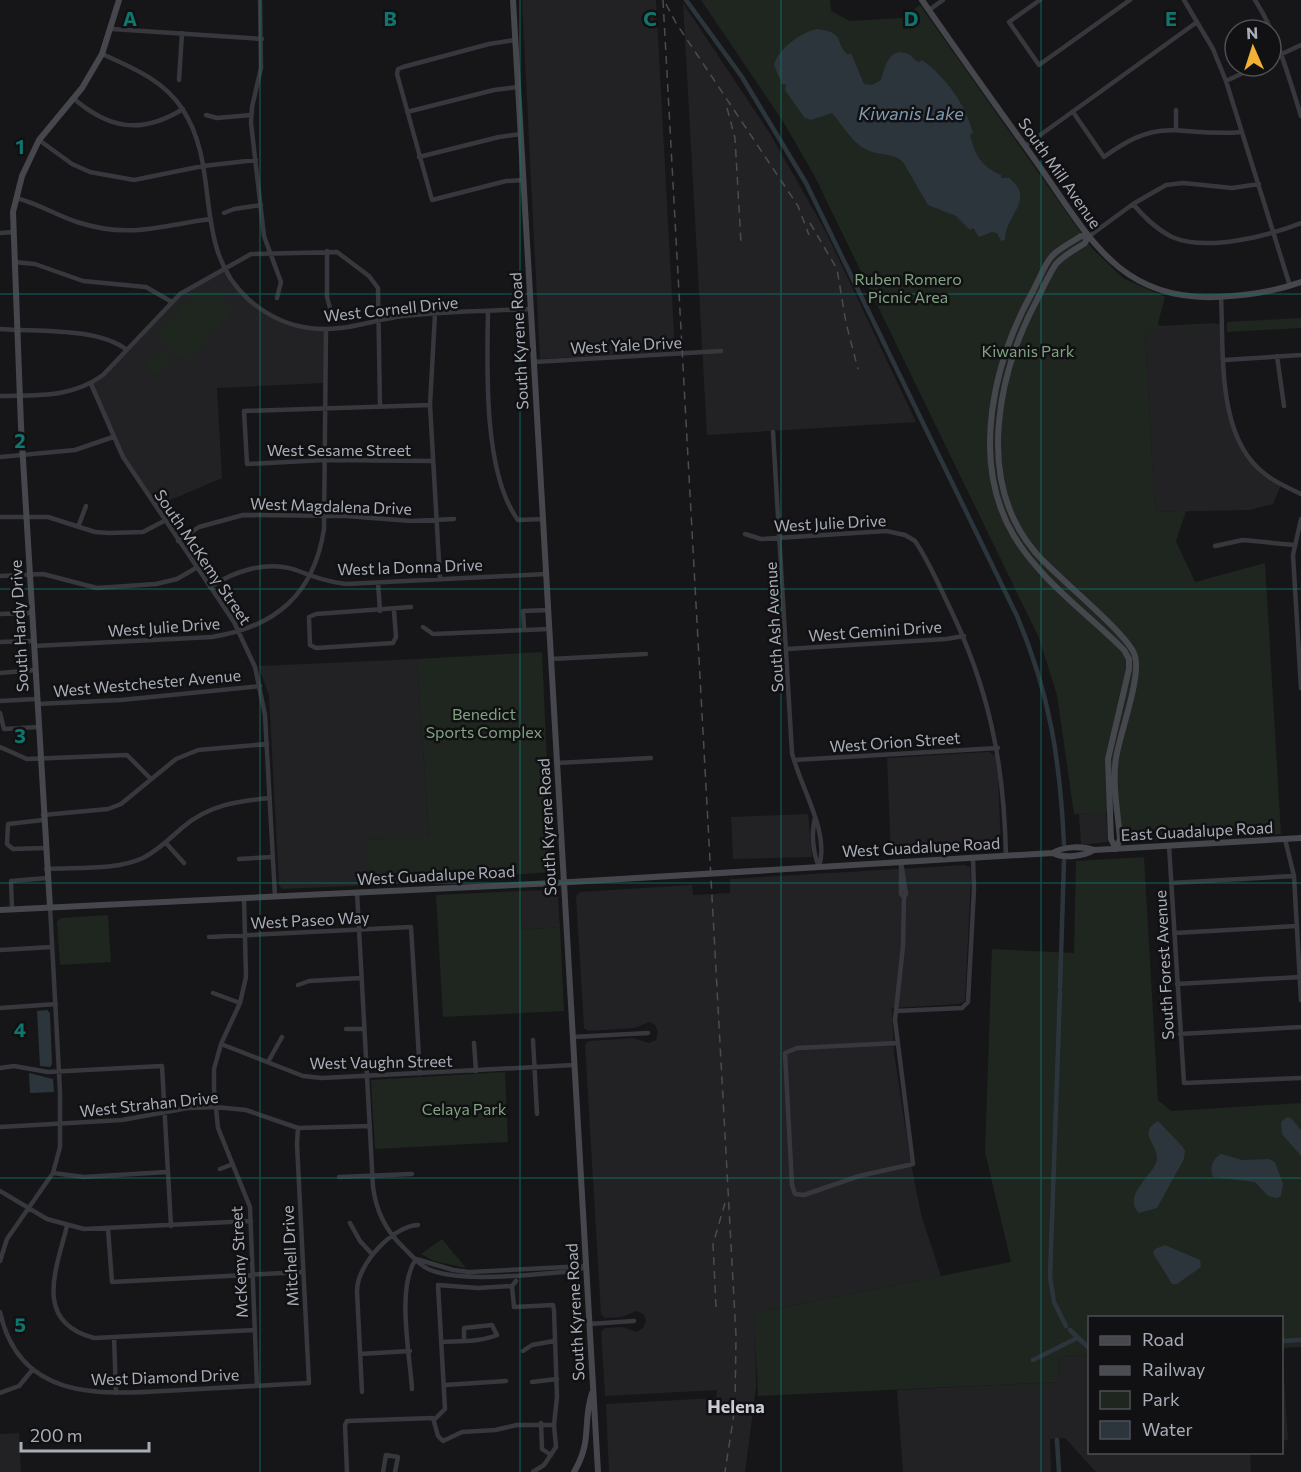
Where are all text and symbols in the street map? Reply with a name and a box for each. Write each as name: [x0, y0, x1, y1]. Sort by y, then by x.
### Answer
text: A: [123, 6, 137, 30]
text: B: [383, 6, 397, 30]
text: C: [643, 6, 657, 30]
text: D: [904, 6, 918, 30]
text: E: [1165, 6, 1177, 30]
north arrow: [1223, 18, 1283, 78]
text: N: [1246, 23, 1259, 42]
water label: Kiwanis Lake: [858, 102, 964, 124]
street label: South Mill Avenue: [1015, 114, 1106, 232]
text: 1: [15, 134, 25, 158]
park label: Ruben Romero Picnic Area: [854, 269, 962, 306]
street label: South Kyrene Road: [505, 272, 532, 410]
street label: West Cornell Drive: [323, 292, 459, 325]
street label: West Yale Drive: [570, 332, 682, 357]
park label: Kiwanis Park: [982, 341, 1075, 360]
text: 2: [14, 428, 26, 452]
street label: West Sesame Street: [267, 440, 412, 459]
street label: South McKemy Street: [151, 486, 256, 628]
street label: West Magdalena Drive: [250, 493, 412, 518]
street label: West Julie Drive: [773, 510, 887, 535]
street label: West la Donna Drive: [337, 554, 483, 579]
street label: South Hardy Drive: [6, 559, 31, 693]
street label: South Ash Avenue: [761, 561, 786, 693]
street label: West Julie Drive: [107, 613, 221, 640]
street label: West Gemini Drive: [808, 616, 942, 645]
street label: West Westchester Avenue: [52, 665, 242, 700]
park label: Benedict Sports Complex: [426, 704, 543, 741]
text: 3: [14, 723, 26, 747]
street label: West Orion Street: [829, 727, 961, 756]
street label: South Kyrene Road: [533, 758, 560, 896]
street label: East Guadalupe Road: [1120, 817, 1274, 844]
street label: West Guadalupe Road: [841, 833, 1001, 860]
street label: West Guadalupe Road: [356, 861, 516, 888]
street label: South Forest Avenue: [1150, 890, 1177, 1040]
street label: West Paseo Way: [250, 907, 370, 932]
text: 4: [14, 1017, 26, 1041]
street label: West Vaughn Street: [309, 1051, 453, 1072]
street label: West Strahan Drive: [79, 1087, 219, 1120]
park label: Celaya Park: [422, 1099, 507, 1118]
street label: McKemy Street: [226, 1205, 251, 1319]
street label: Mitchell Drive: [277, 1205, 302, 1307]
street label: South Kyrene Road: [561, 1243, 588, 1381]
text: 5: [14, 1312, 26, 1336]
legend: [1088, 1316, 1283, 1454]
text: Road: [1142, 1328, 1184, 1350]
text: Railway: [1142, 1358, 1205, 1380]
street label: West Diamond Drive: [90, 1364, 239, 1389]
text: Park: [1142, 1388, 1180, 1410]
district label: Helena: [707, 1395, 765, 1417]
scale bar: [21, 1415, 148, 1453]
text: Water: [1142, 1418, 1193, 1440]
text: 200 m: [30, 1424, 83, 1446]

